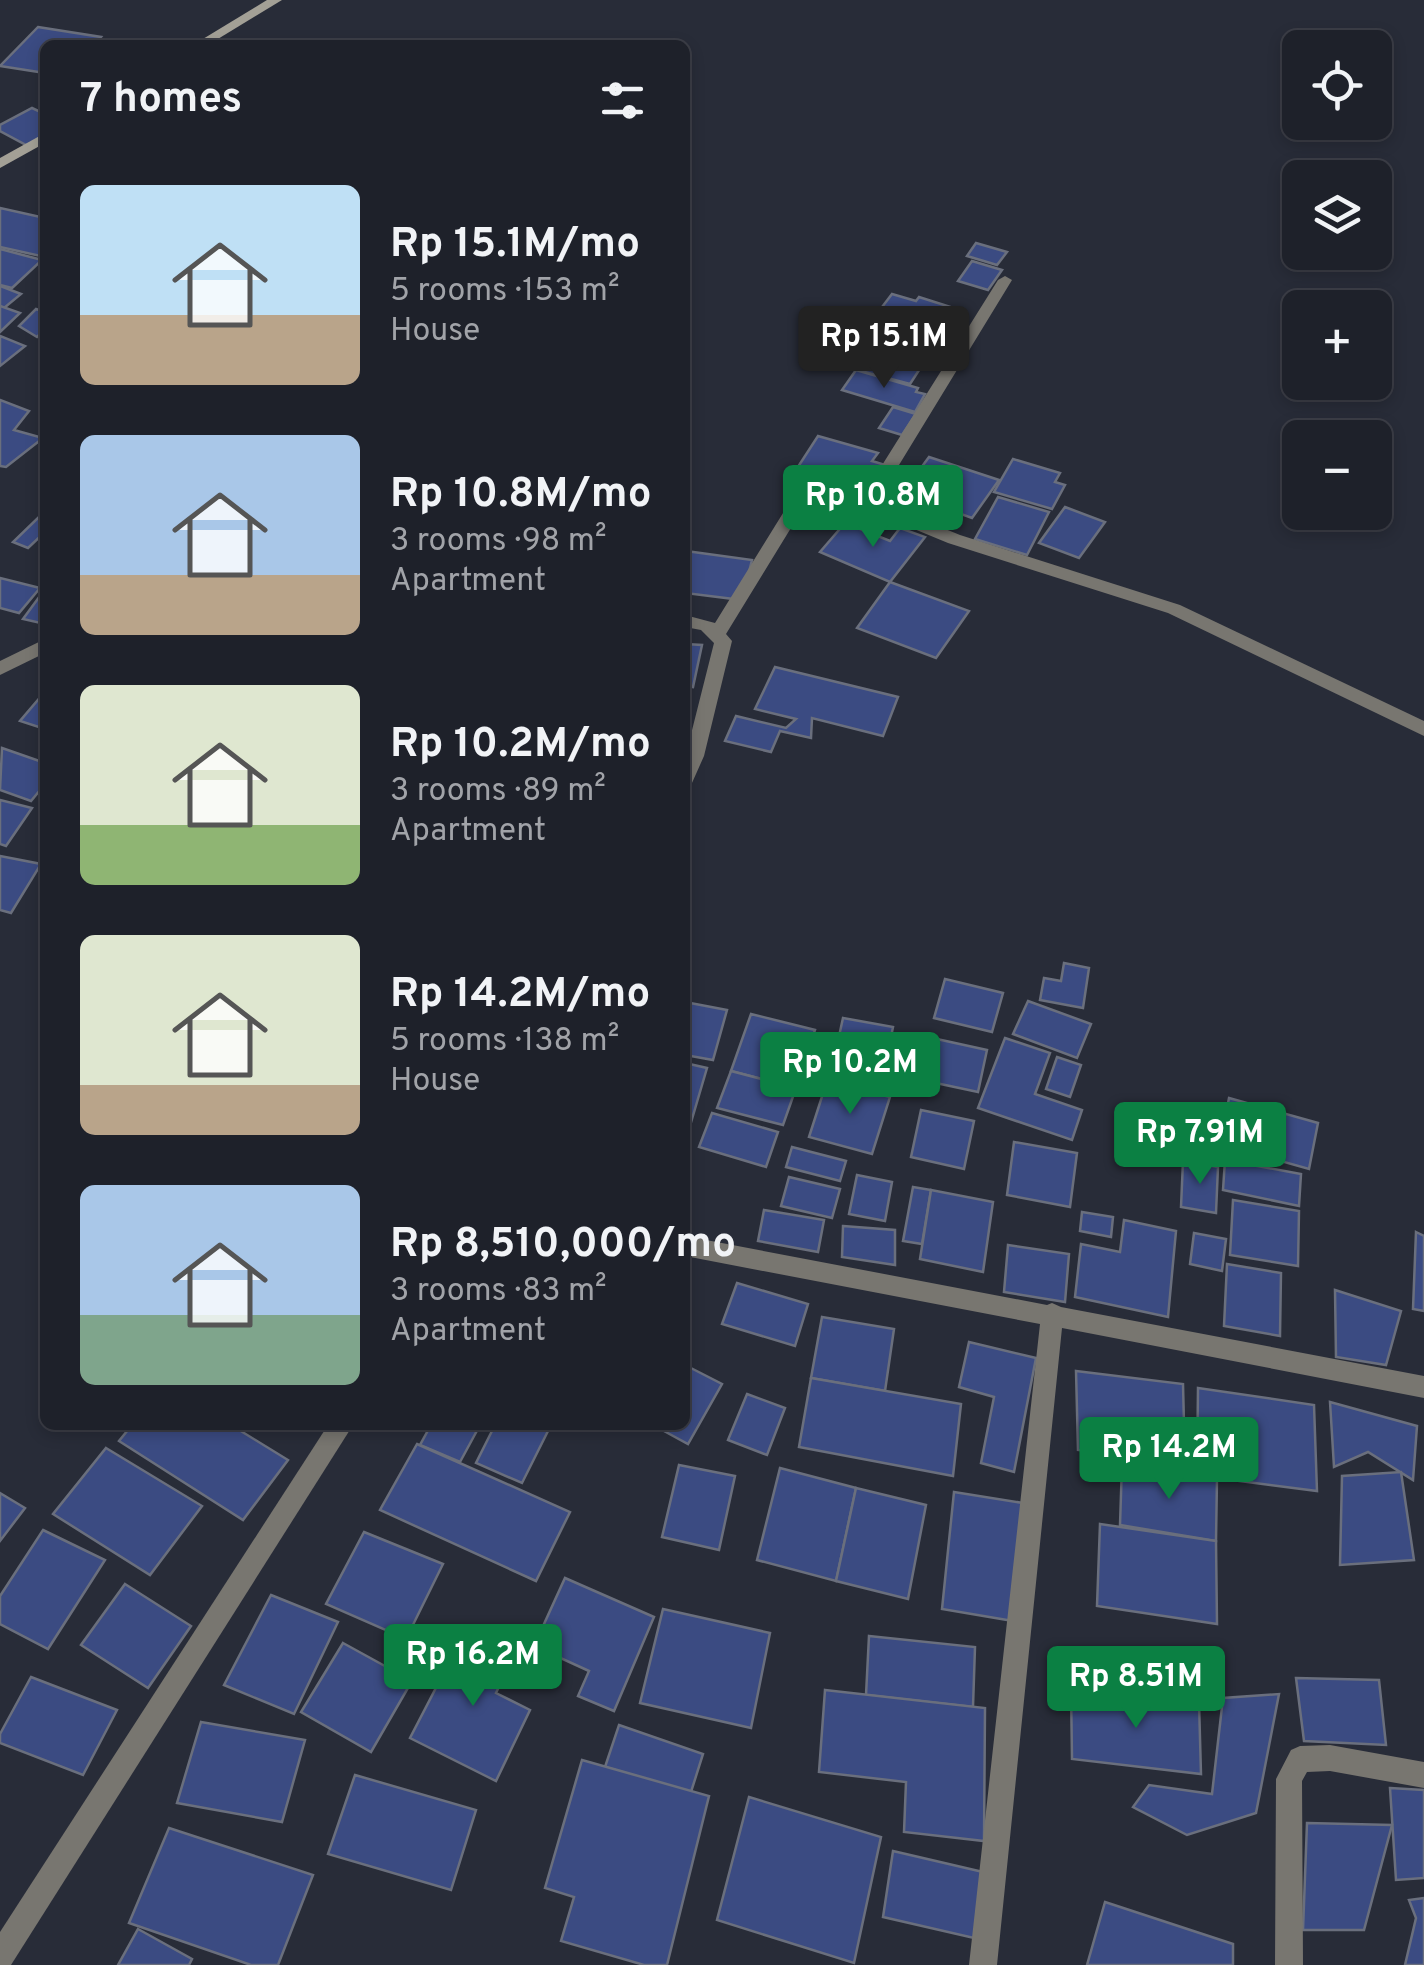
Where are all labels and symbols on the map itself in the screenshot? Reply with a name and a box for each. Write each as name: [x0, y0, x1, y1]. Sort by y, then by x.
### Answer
pin: Rp 15.1M: [781, 306, 987, 391]
pin: Rp 10.8M: [770, 465, 976, 550]
pin: Rp 10.2M: [747, 1032, 953, 1117]
pin: Rp 7.91M: [1097, 1102, 1303, 1187]
pin: Rp 14.2M: [1066, 1417, 1272, 1502]
pin: Rp 16.2M: [370, 1624, 576, 1709]
pin: Rp 8.51M: [1033, 1646, 1239, 1731]

